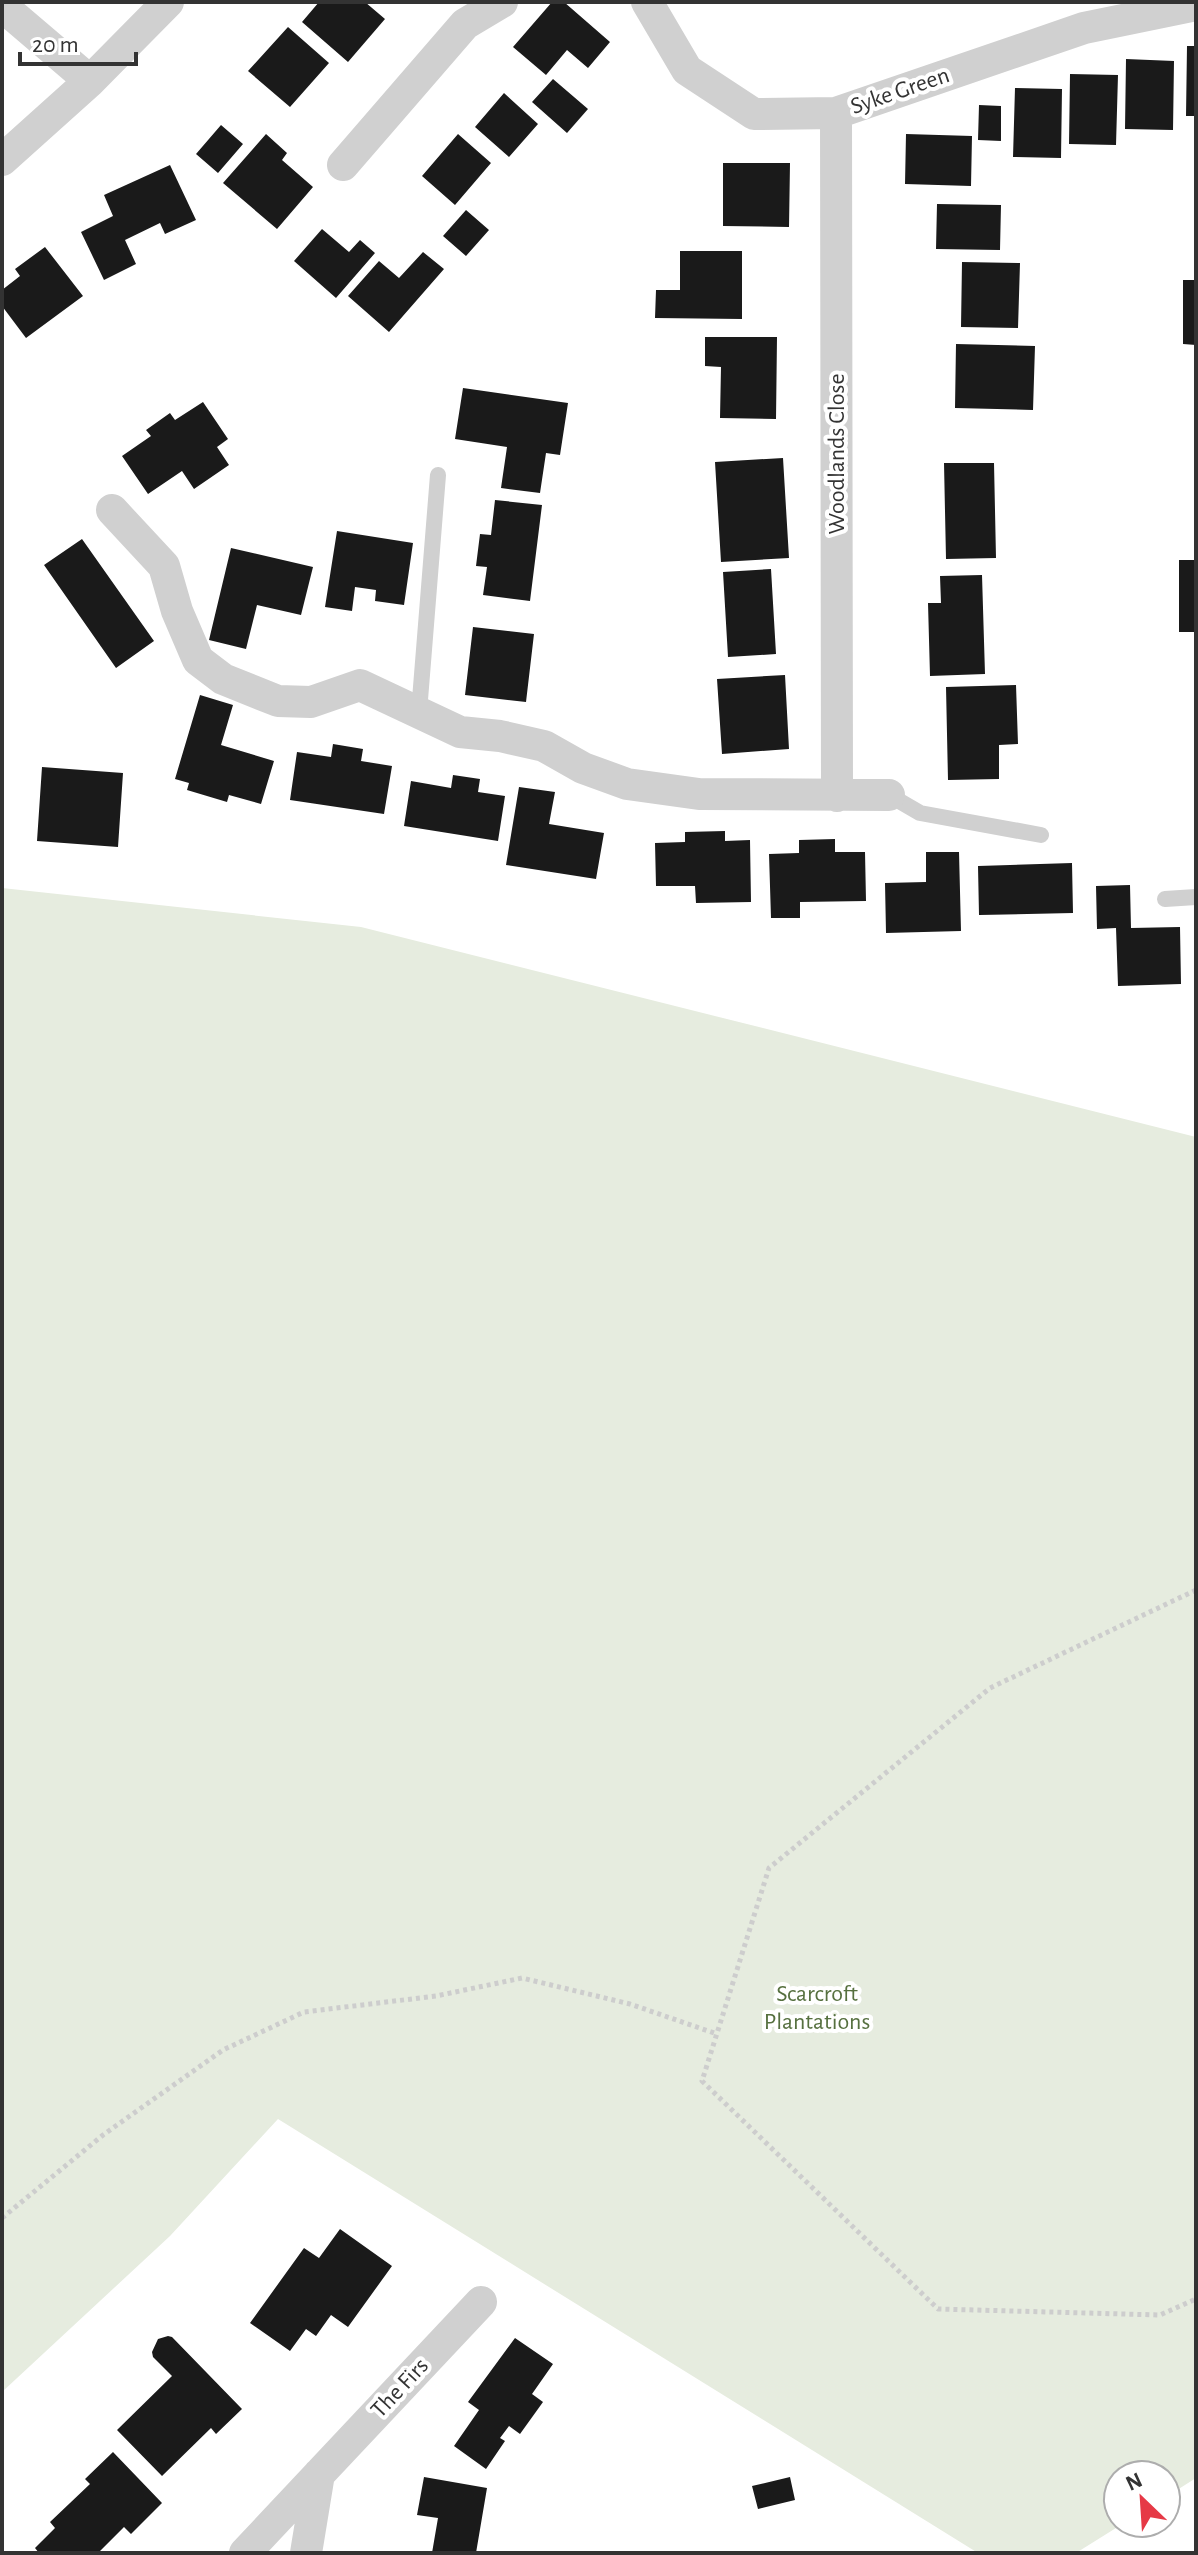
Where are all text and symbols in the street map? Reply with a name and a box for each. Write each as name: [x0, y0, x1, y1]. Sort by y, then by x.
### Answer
scale bar: [20, 16, 136, 66]
text: 20 m: [32, 33, 79, 57]
street label: Syke Green: [847, 63, 953, 119]
street label: Woodlands Close: [825, 374, 849, 534]
park label: Scarcroft Plantations: [764, 1982, 870, 2034]
street label: The Firs: [367, 2354, 433, 2422]
north arrow: [1102, 2459, 1182, 2539]
text: N: [1122, 2469, 1146, 2495]

